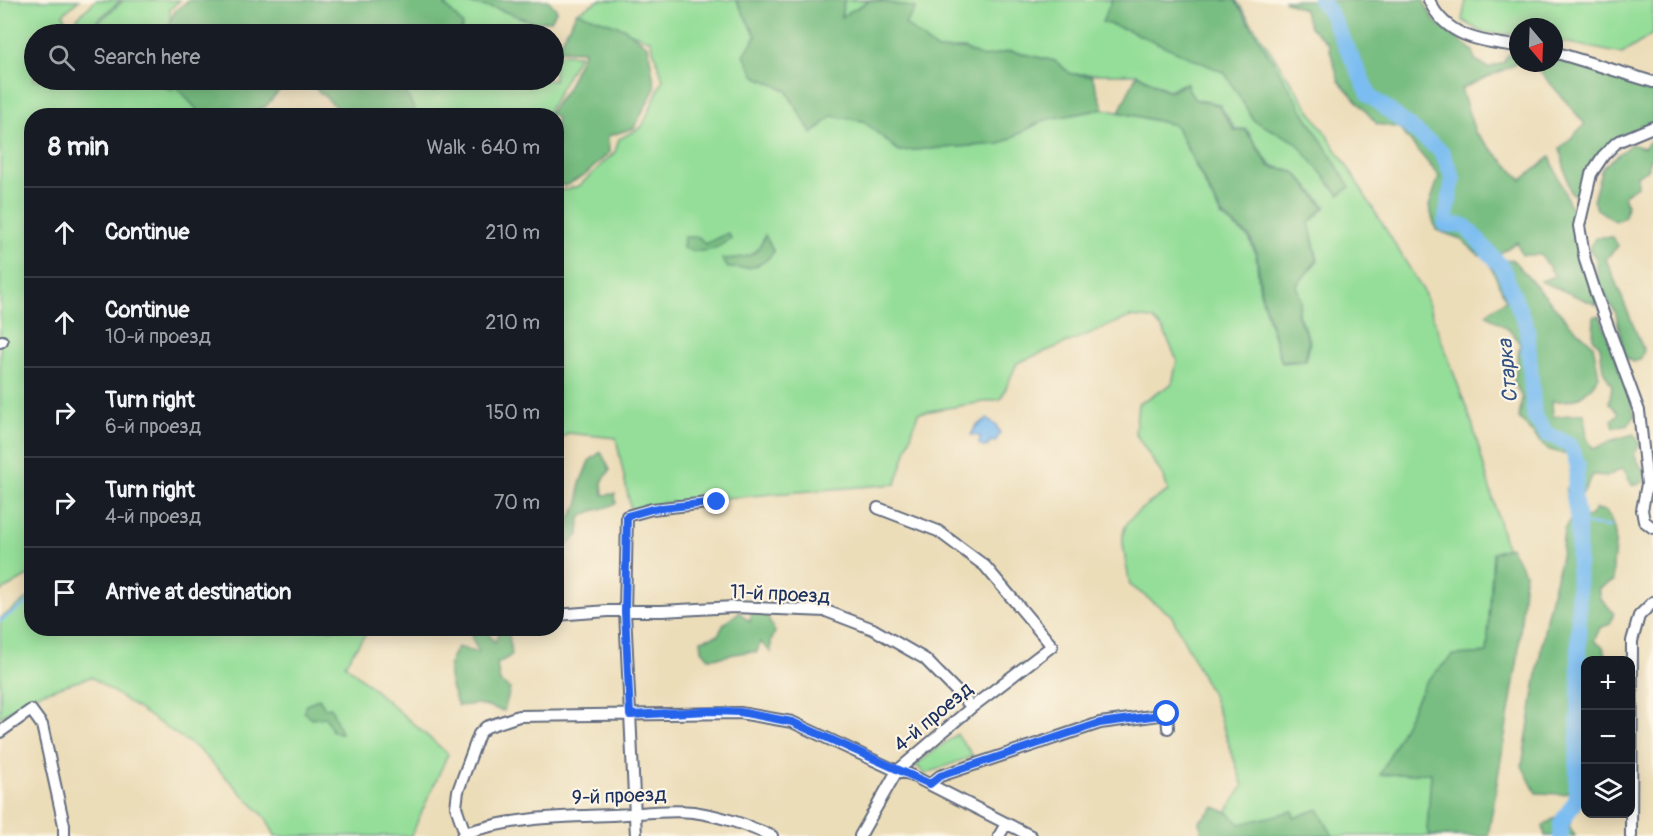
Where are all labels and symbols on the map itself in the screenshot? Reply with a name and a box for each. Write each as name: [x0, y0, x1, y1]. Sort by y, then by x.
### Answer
north arrow: [1509, 18, 1563, 72]
water label: Старка: [1492, 337, 1524, 404]
route end: [703, 488, 729, 514]
street label: 11-й проезд: [729, 579, 831, 609]
street label: 4-й проезд: [888, 677, 978, 757]
route start: [1153, 700, 1179, 726]
street label: 9-й проезд: [571, 782, 667, 810]

